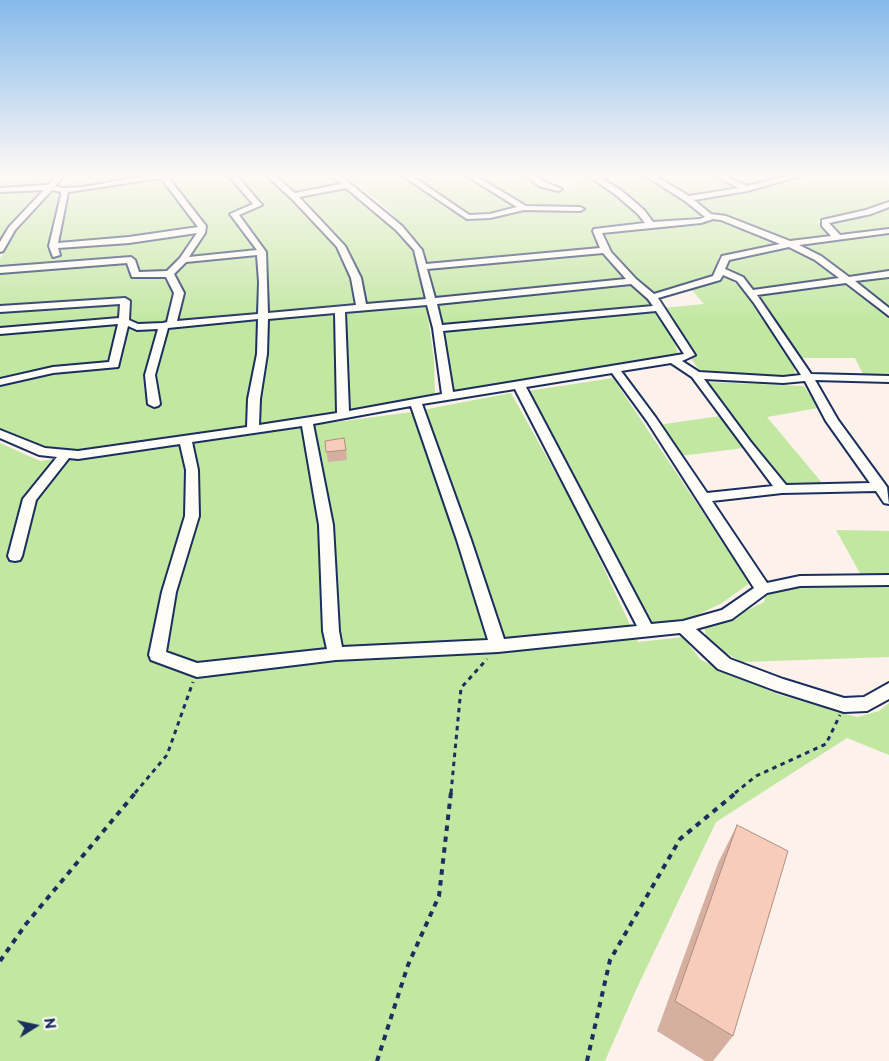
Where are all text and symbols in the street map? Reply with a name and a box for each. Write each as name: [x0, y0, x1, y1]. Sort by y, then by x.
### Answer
north arrow: [10, 1001, 60, 1051]
text: N: [39, 1016, 62, 1031]

